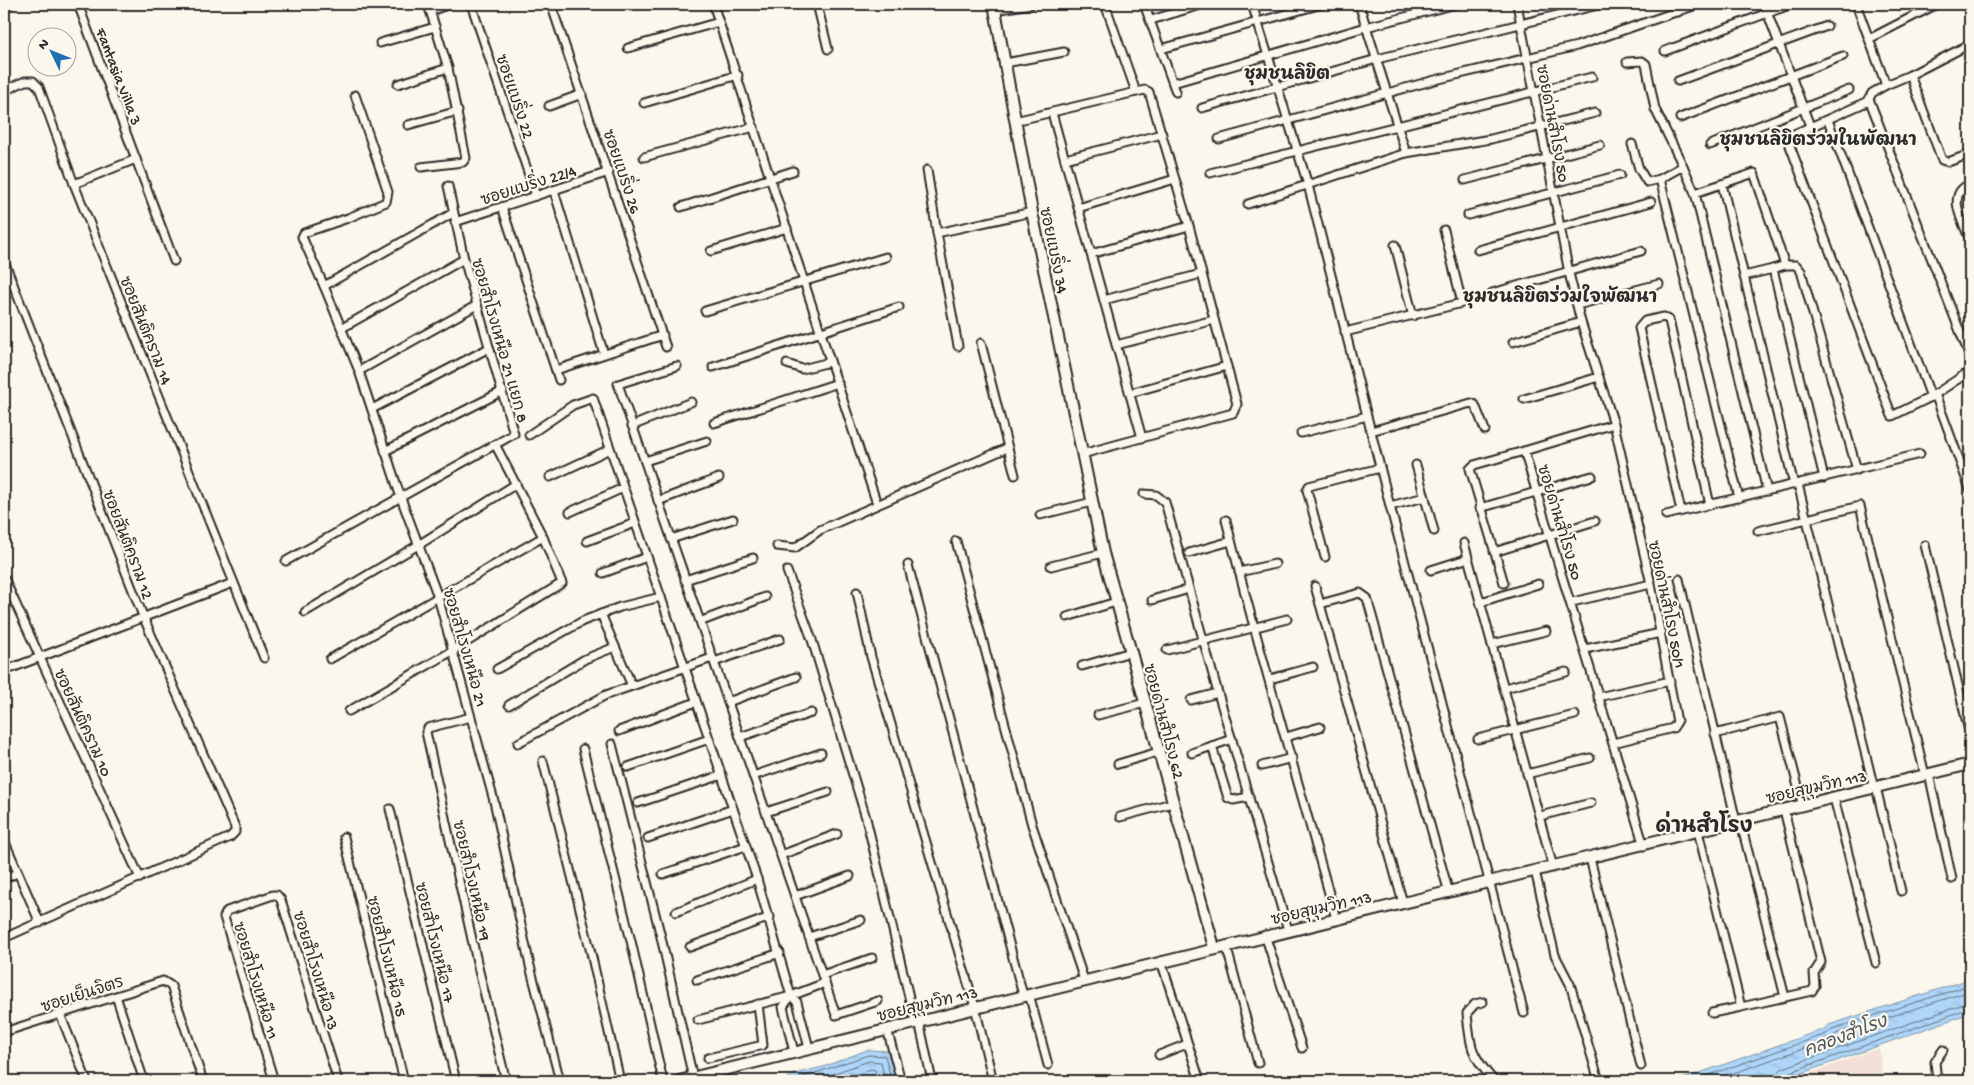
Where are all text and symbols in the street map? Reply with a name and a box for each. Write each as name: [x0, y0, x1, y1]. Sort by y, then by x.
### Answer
street label: Fantasia Villa 3: [89, 25, 144, 129]
north arrow: [28, 28, 78, 78]
text: N: [35, 36, 54, 54]
street label: ซอยแบริ่ง 22: [489, 50, 544, 142]
district label: ชุมชนลิขิต: [1244, 62, 1330, 86]
street label: ซอยด่านสำโรง 50: [1530, 62, 1576, 184]
street label: ซอยแบริ่ง 26: [596, 125, 651, 218]
district label: ชุมชนลิขิตร่วมในพัฒนา: [1720, 127, 1916, 152]
street label: ซอยแบริ่ง 22/4: [476, 155, 580, 212]
street label: ซอยแบริ่ง 34: [1033, 204, 1078, 296]
street label: ซอยสำโรงเหนือ 21 แยก 8: [465, 255, 535, 426]
street label: ซอยสันติคราม 14: [113, 273, 178, 389]
district label: ชุมชนลิขิตร่วมใจพัฒนา: [1463, 284, 1657, 309]
street label: ซอยด่านสำโรง 50: [1531, 462, 1589, 583]
street label: ซอยสันติคราม 12: [96, 487, 159, 603]
street label: ซอยด่านสำโรง 50/1: [1642, 538, 1692, 670]
street label: ซอยสำโรงเหนือ 21: [437, 585, 493, 710]
street label: ซอยด่านสำโรง 62: [1137, 661, 1191, 782]
street label: ซอยสันติคราม 10: [48, 665, 118, 780]
street label: ซอยสุขุมวิท 113: [1764, 765, 1869, 810]
district label: ด่านสำโรง: [1655, 810, 1753, 841]
street label: ซอยสำโรงเหนือ 19: [447, 818, 498, 943]
street label: ซอยสำโรงเหนือ 17: [408, 880, 462, 1006]
street label: ซอยสุขุมวิท 113: [1269, 886, 1374, 931]
street label: ซอยสำโรงเหนือ 15: [360, 893, 414, 1019]
street label: ซอยสำโรงเหนือ 13: [287, 908, 346, 1033]
street label: ซอยสำโรงเหนือ 11: [227, 919, 285, 1042]
street label: ซอยเย็นจิตร: [38, 969, 127, 1019]
street label: ซอยสุขุมวิท 113: [875, 981, 980, 1028]
water label: คลองสำโรง: [1800, 1008, 1892, 1063]

